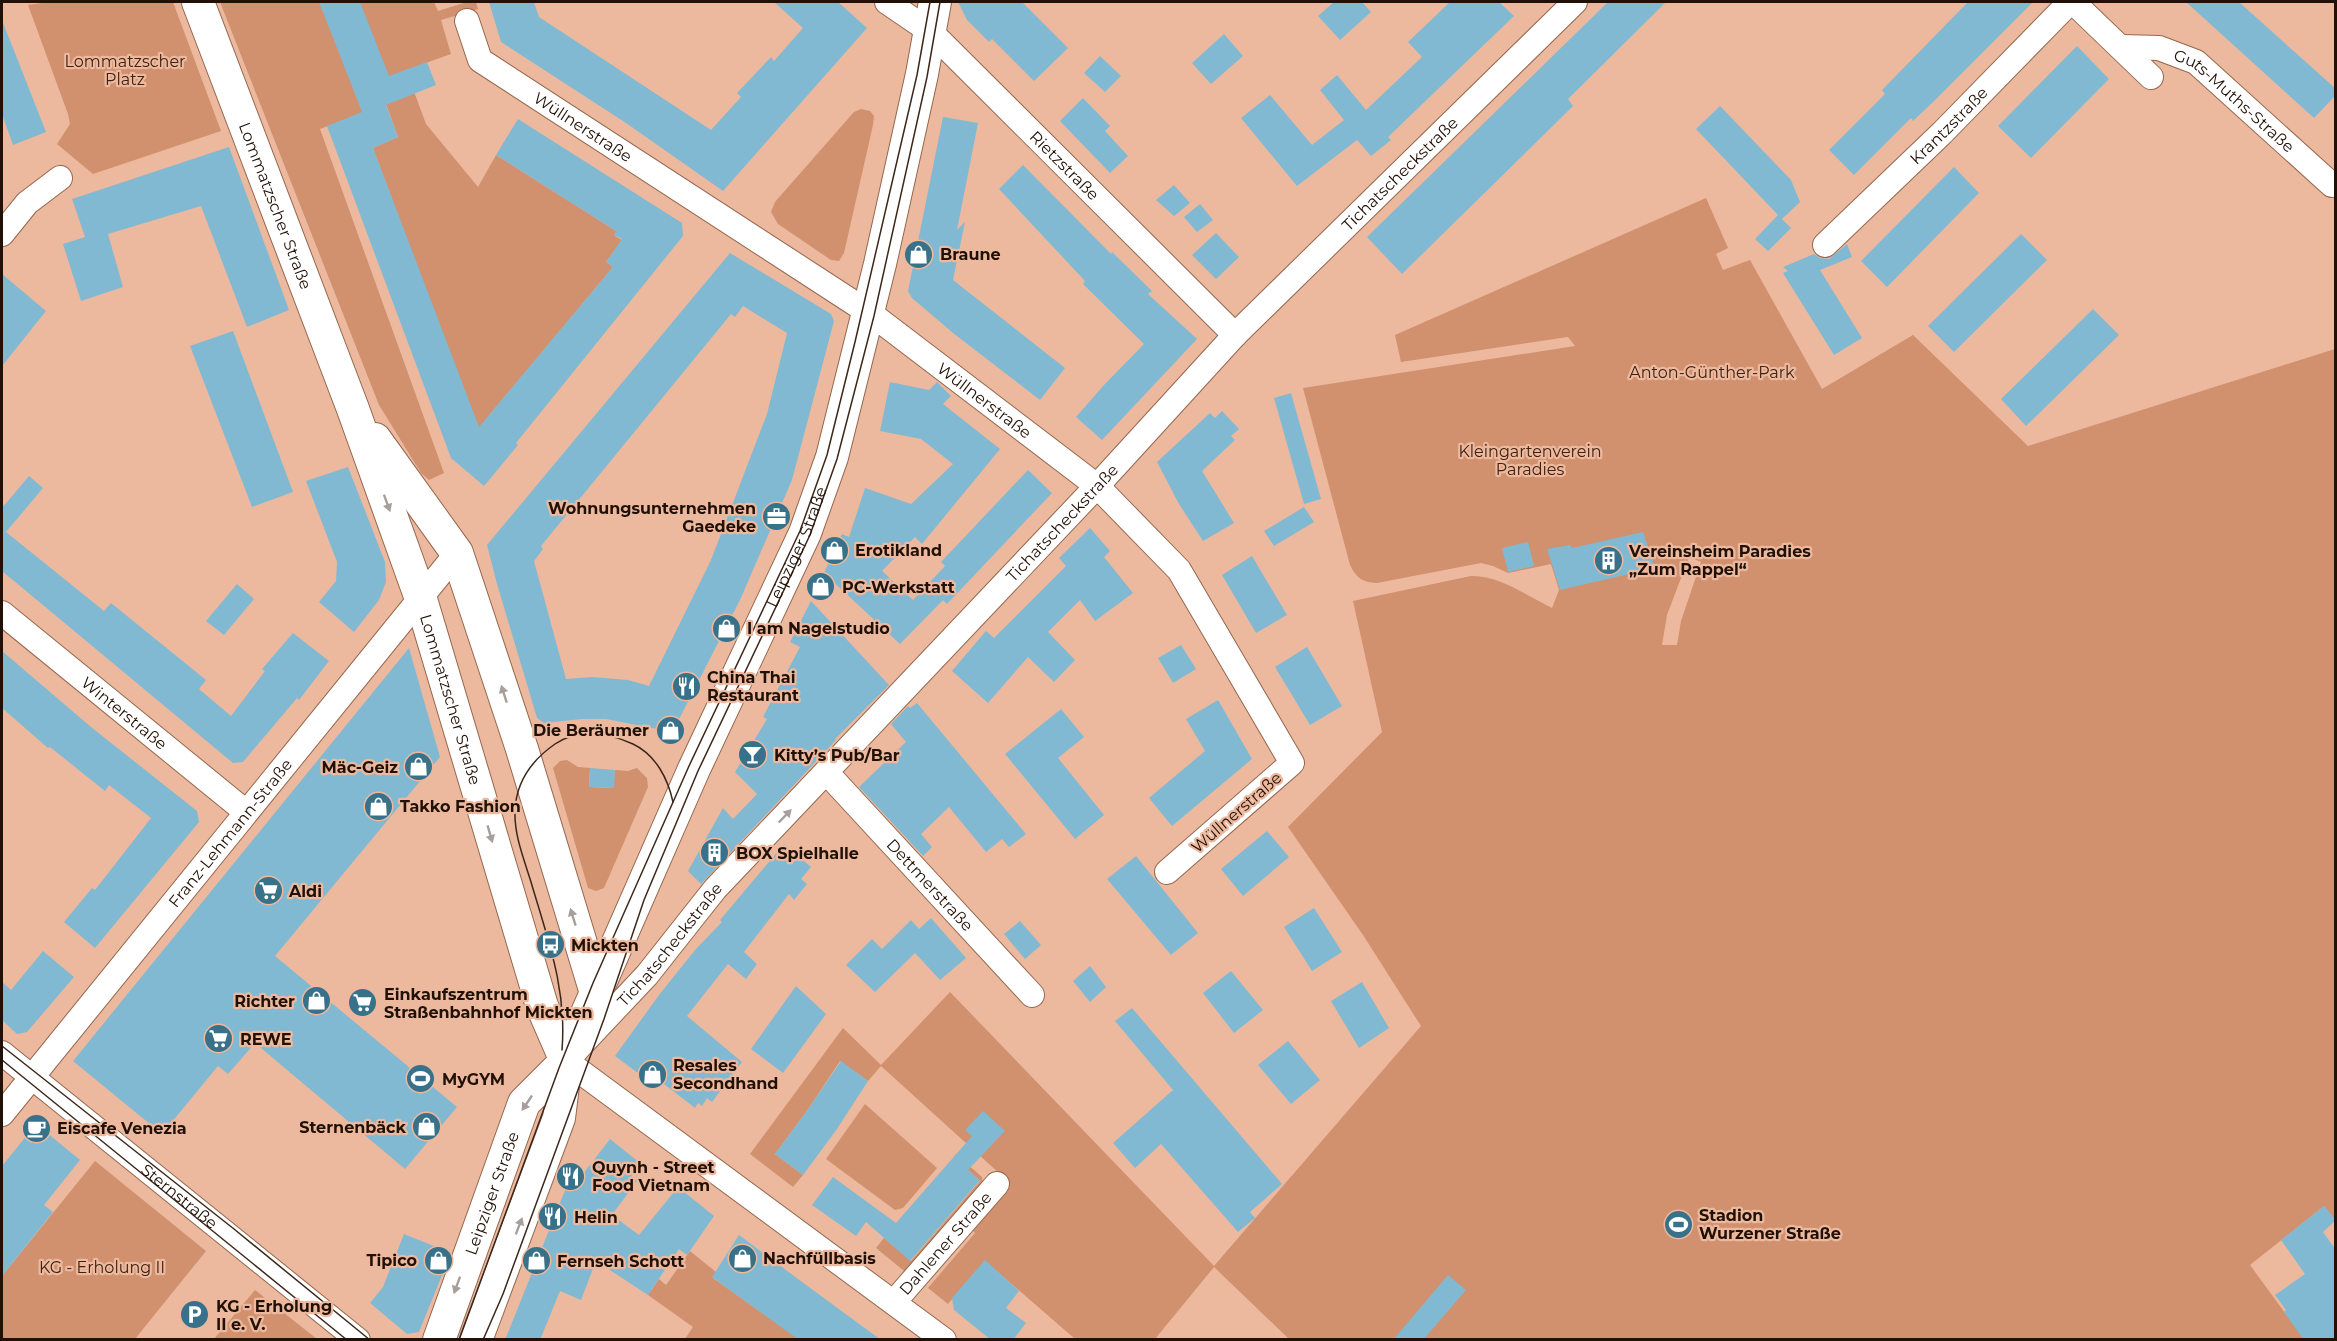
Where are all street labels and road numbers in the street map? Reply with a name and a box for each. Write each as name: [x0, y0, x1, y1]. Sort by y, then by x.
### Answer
street label: Guts-Muths-Straße: [2171, 45, 2298, 156]
street label: Krantzstraße: [1906, 83, 1992, 169]
street label: Wüllnerstraße: [530, 88, 636, 166]
street label: Tichatscheckstraße: [1338, 113, 1462, 235]
street label: Lommatzscher Straße: [235, 120, 316, 292]
street label: Rietzstraße: [1026, 127, 1103, 204]
street label: Wüllnerstraße: [933, 359, 1035, 443]
street label: Tichatscheckstraße: [1002, 460, 1122, 586]
street label: Leipziger Straße: [762, 484, 831, 610]
street label: Lommatzscher Straße: [416, 612, 485, 787]
street label: Winterstraße: [78, 673, 171, 754]
street label: Franz-Lehmann-Straße: [165, 755, 296, 911]
street label: Wüllnerstraße: [1187, 768, 1285, 857]
street label: Dettmerstraße: [883, 835, 977, 935]
street label: Tichatscheckstraße: [614, 879, 726, 1010]
street label: Leipziger Straße: [461, 1129, 523, 1258]
street label: Sternstraße: [137, 1160, 221, 1233]
street label: Dahlener Straße: [896, 1188, 996, 1299]

